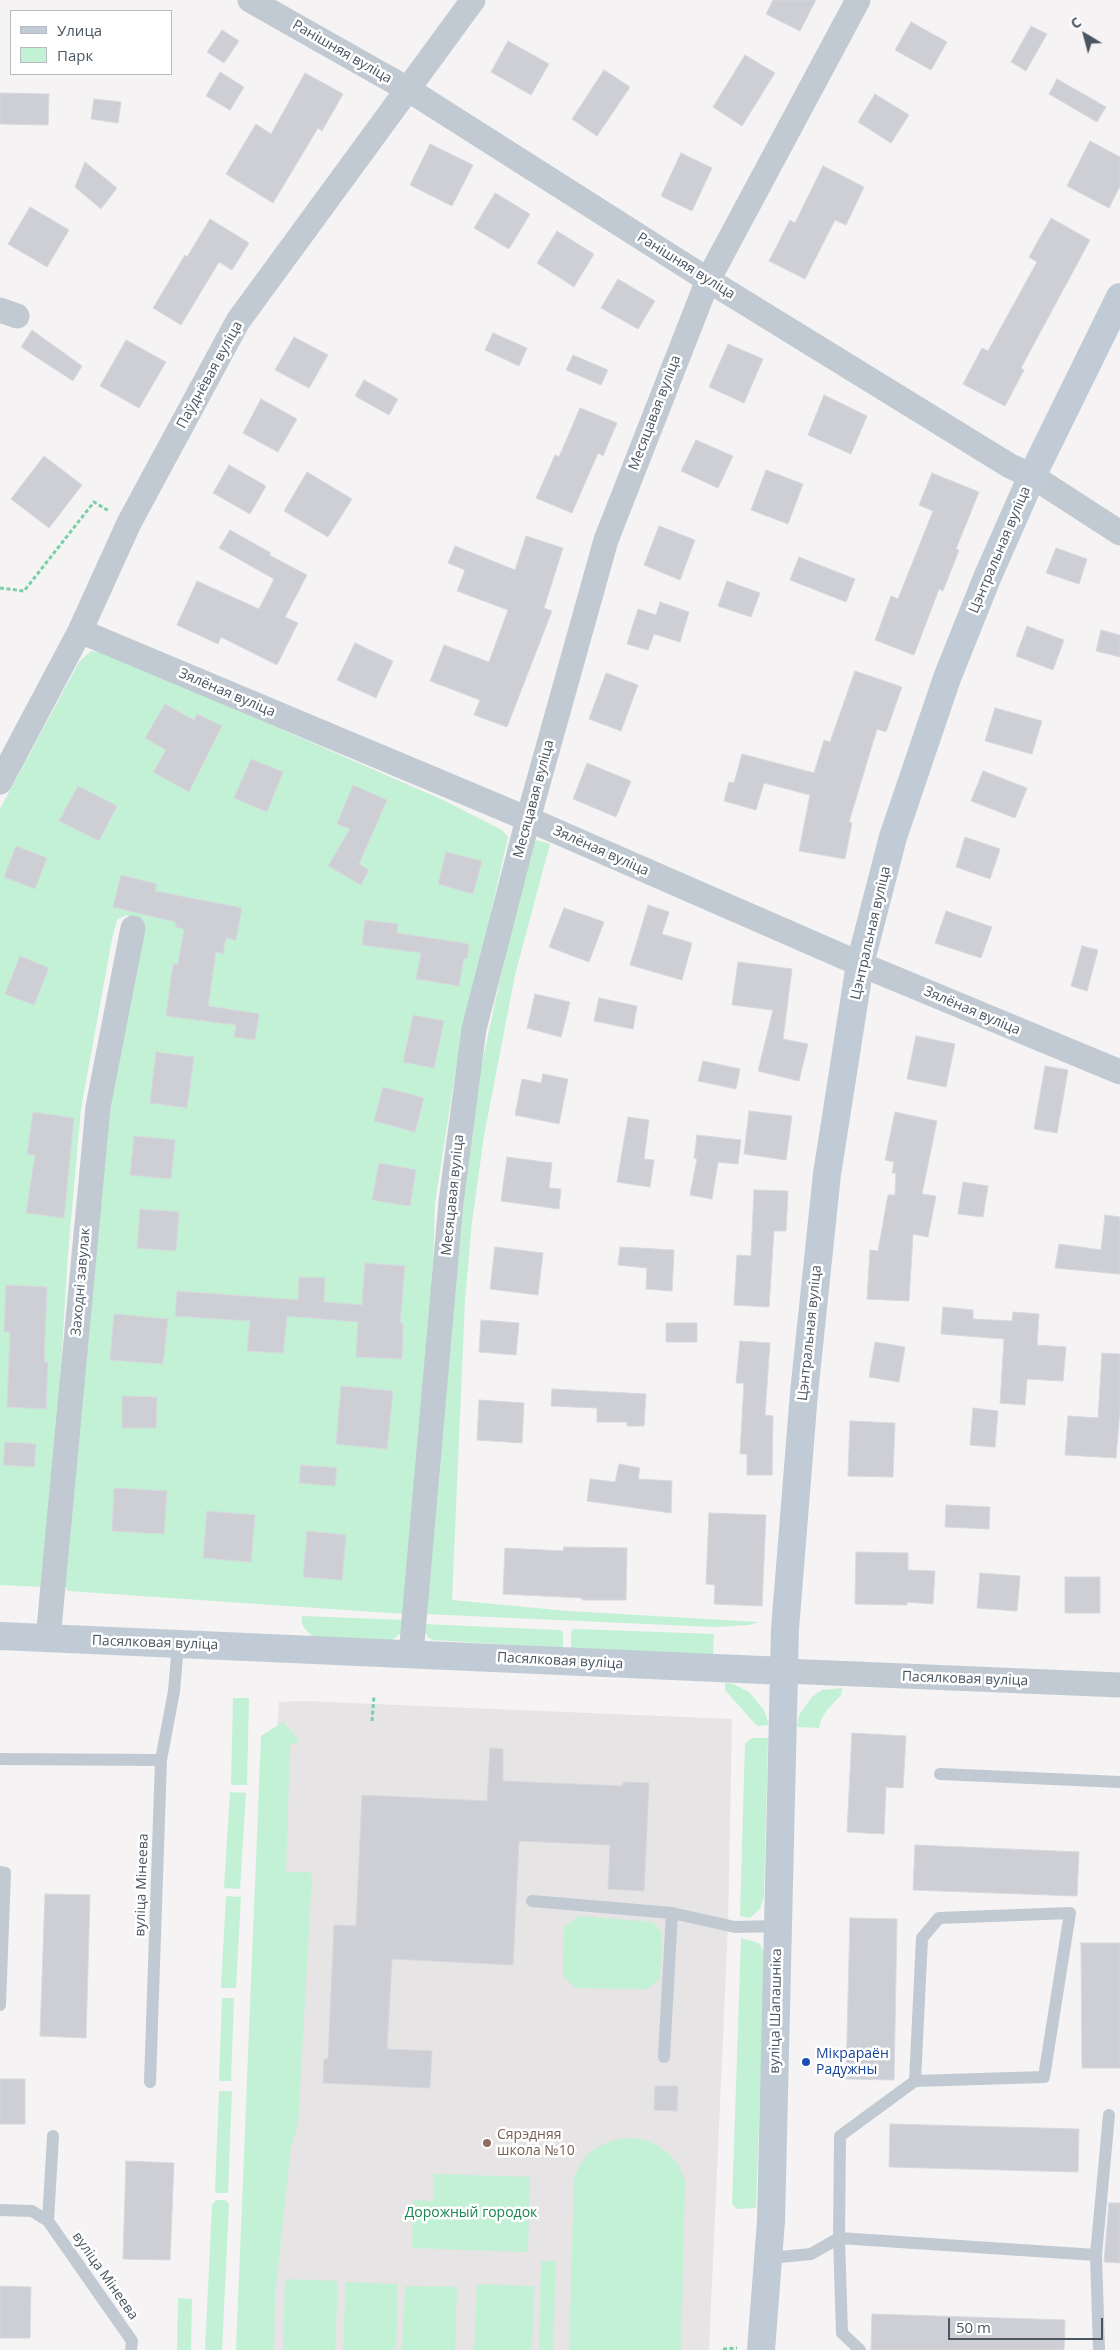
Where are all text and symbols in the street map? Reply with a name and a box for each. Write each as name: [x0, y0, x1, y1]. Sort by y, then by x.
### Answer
legend: [10, 10, 172, 75]
north arrow: [1060, 10, 1110, 60]
text: С: [1066, 12, 1085, 33]
street label: Ранішняя вуліца: [289, 17, 395, 87]
text: Улица: [57, 20, 102, 40]
text: Парк: [57, 45, 93, 65]
street label: Ранішняя вуліца: [634, 229, 738, 303]
street label: Паўднёвая вуліца: [174, 318, 246, 432]
street label: Месяцавая вуліца: [625, 353, 685, 473]
street label: Цэнтральная вуліца: [966, 484, 1034, 616]
street label: Зялёная вуліца: [176, 665, 278, 721]
street label: Месяцавая вуліца: [510, 738, 558, 860]
street label: Зялёная вуліца: [551, 822, 651, 880]
street label: Цэнтральная вуліца: [847, 865, 895, 1001]
street label: Зялёная вуліца: [921, 983, 1023, 1039]
street label: Месяцавая вуліца: [438, 1134, 468, 1256]
street label: Заходні завулак: [68, 1227, 94, 1337]
street label: Цэнтральная вуліца: [795, 1264, 825, 1402]
street label: Пасялковая вуліца: [92, 1632, 218, 1654]
street label: Пасялковая вуліца: [496, 1649, 624, 1673]
street label: Пасялковая вуліца: [902, 1668, 1028, 1690]
street label: вуліца Мінеева: [132, 1833, 152, 1937]
street label: вуліца Шапашніка: [767, 1948, 785, 2074]
place label: Мікрараён Радужны: [816, 2046, 889, 2078]
marker: Мікрараён Радужны: [800, 2056, 812, 2068]
place label: Сярэдняя школа №10: [497, 2127, 575, 2160]
marker: Сярэдняя школа №10: [481, 2137, 493, 2149]
park label: Дорожный городок: [405, 2205, 537, 2221]
street label: вуліца Мінеева: [68, 2229, 142, 2323]
scale bar: [950, 2308, 1105, 2340]
text: 50 m: [956, 2317, 991, 2337]

